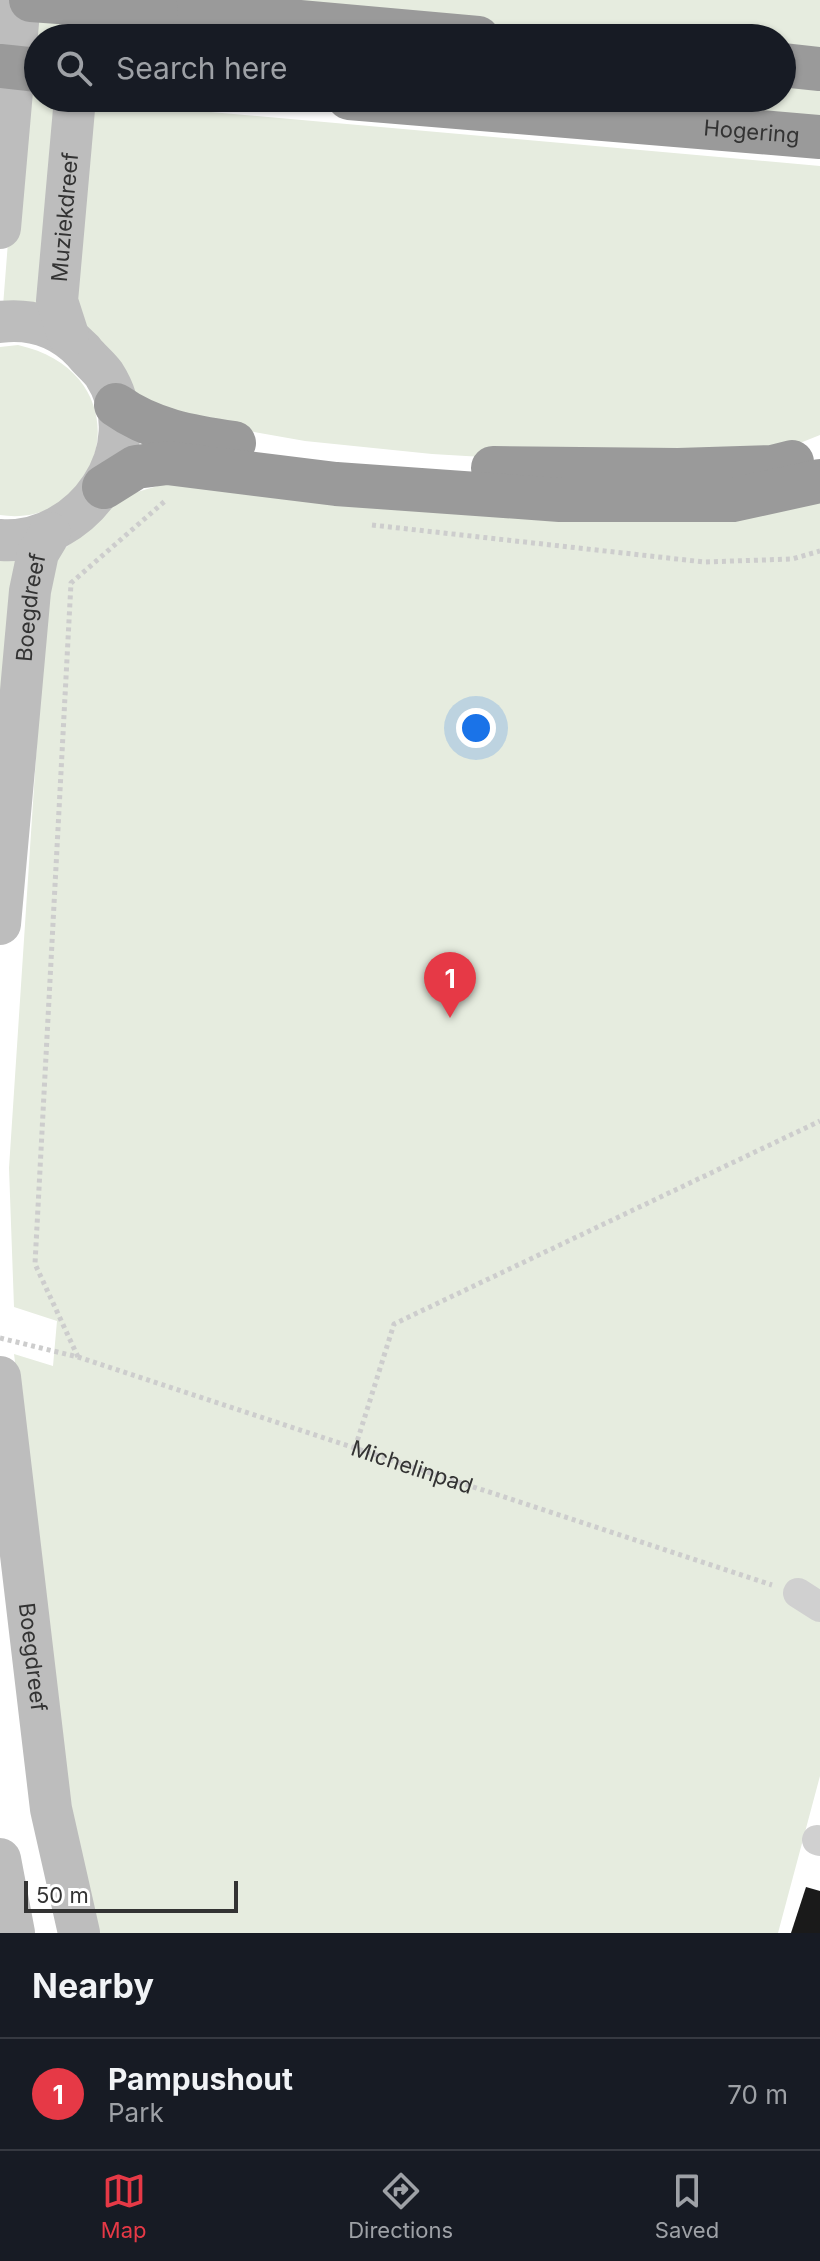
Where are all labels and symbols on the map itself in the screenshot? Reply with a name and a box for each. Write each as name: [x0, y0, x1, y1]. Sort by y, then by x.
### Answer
street label: Hogering: [703, 114, 801, 148]
street label: Muziekdreef: [46, 151, 83, 283]
street label: Boegdreef: [11, 551, 51, 663]
your location: [456, 708, 496, 748]
pin: 1: [424, 952, 476, 1018]
street label: Michelinpad: [348, 1435, 476, 1499]
street label: Boegdreef: [14, 1601, 52, 1713]
scale bar: [24, 1877, 238, 1913]

